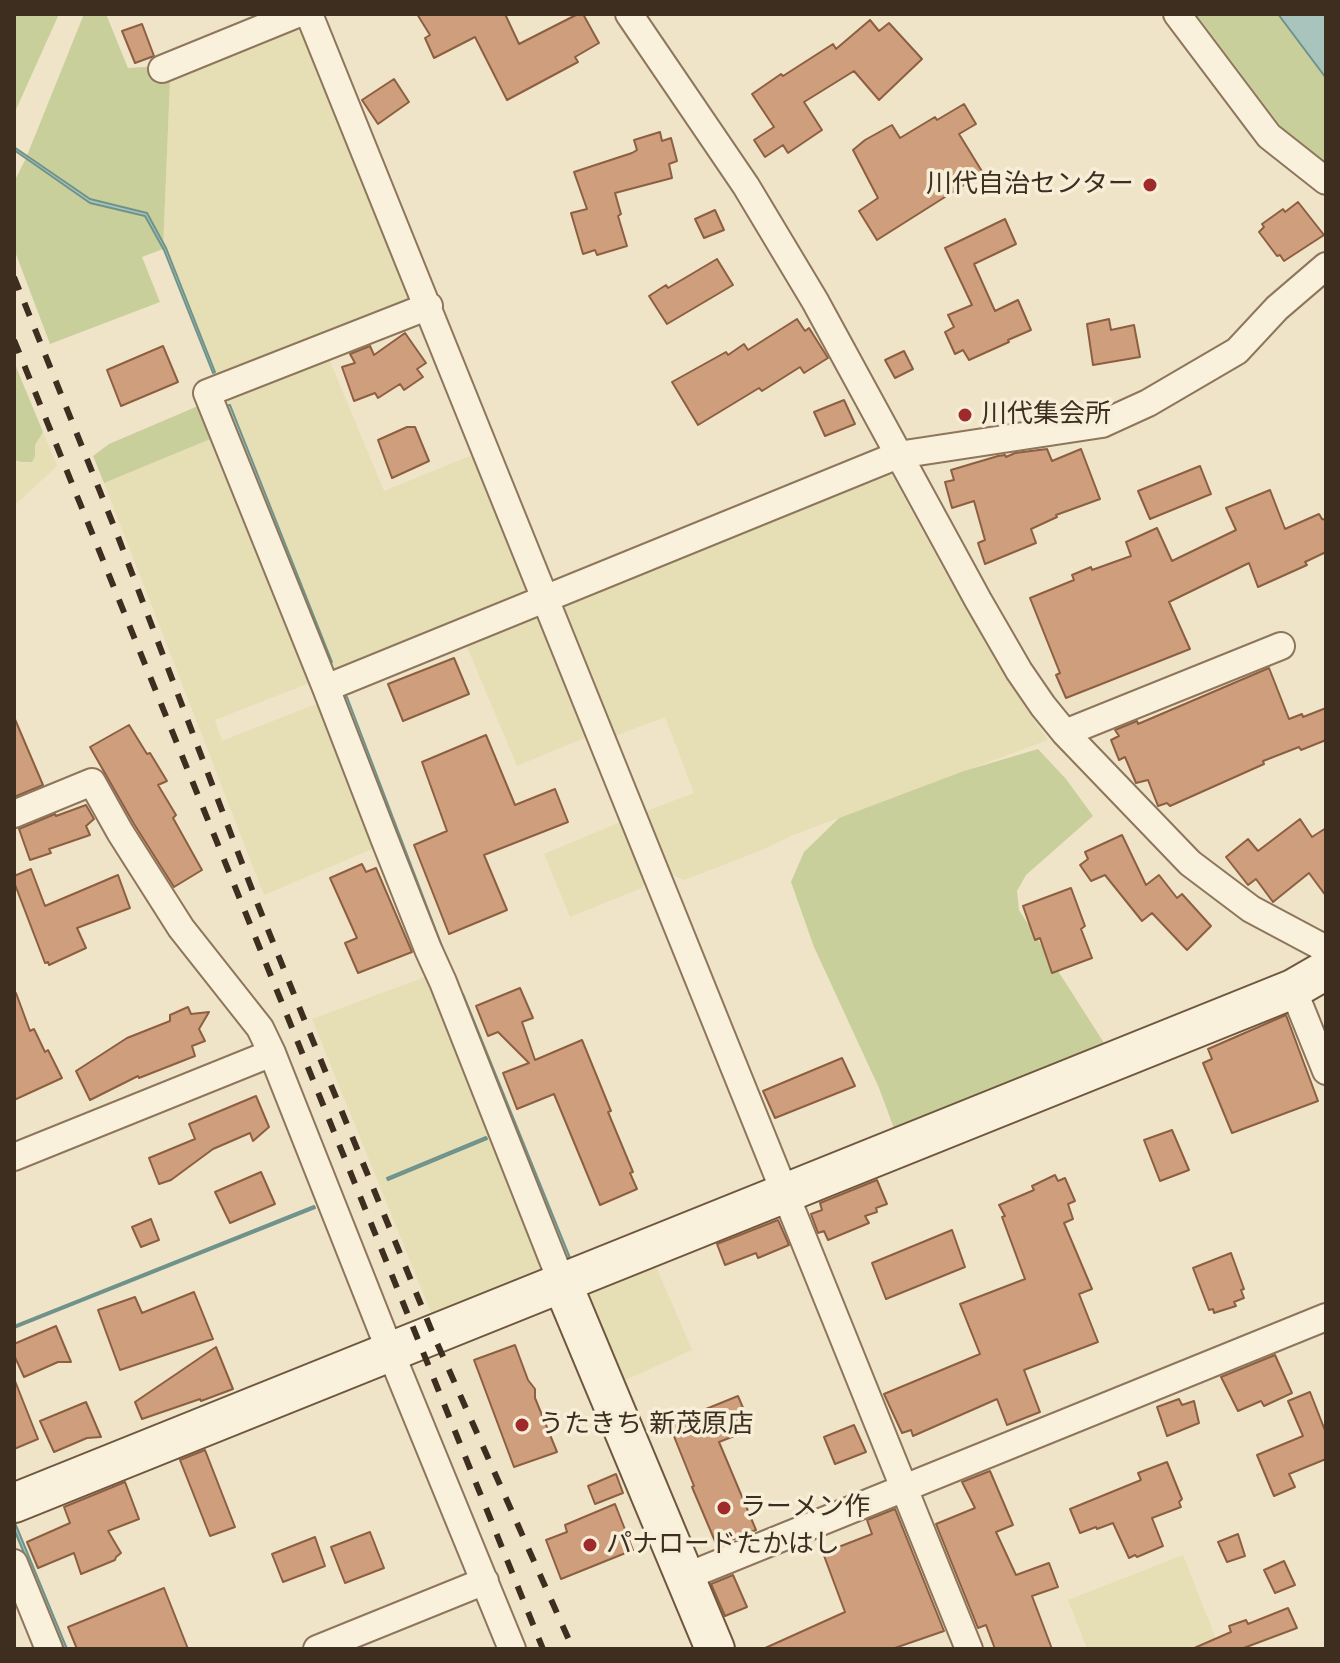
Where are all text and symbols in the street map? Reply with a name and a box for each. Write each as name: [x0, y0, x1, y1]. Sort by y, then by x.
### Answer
place label: 川代自治センター: [926, 169, 1134, 201]
marker: 川代自治センター: [1141, 176, 1159, 194]
place label: 川代集会所: [981, 399, 1111, 431]
marker: 川代集会所: [956, 406, 974, 424]
place label: うたきち 新茂原店: [538, 1409, 753, 1441]
marker: うたきち 新茂原店: [513, 1416, 531, 1434]
place label: ラーメン作: [740, 1492, 870, 1524]
marker: ラーメン作: [715, 1499, 733, 1517]
place label: パナロードたかはし: [606, 1529, 840, 1561]
marker: パナロードたかはし: [581, 1536, 599, 1554]

